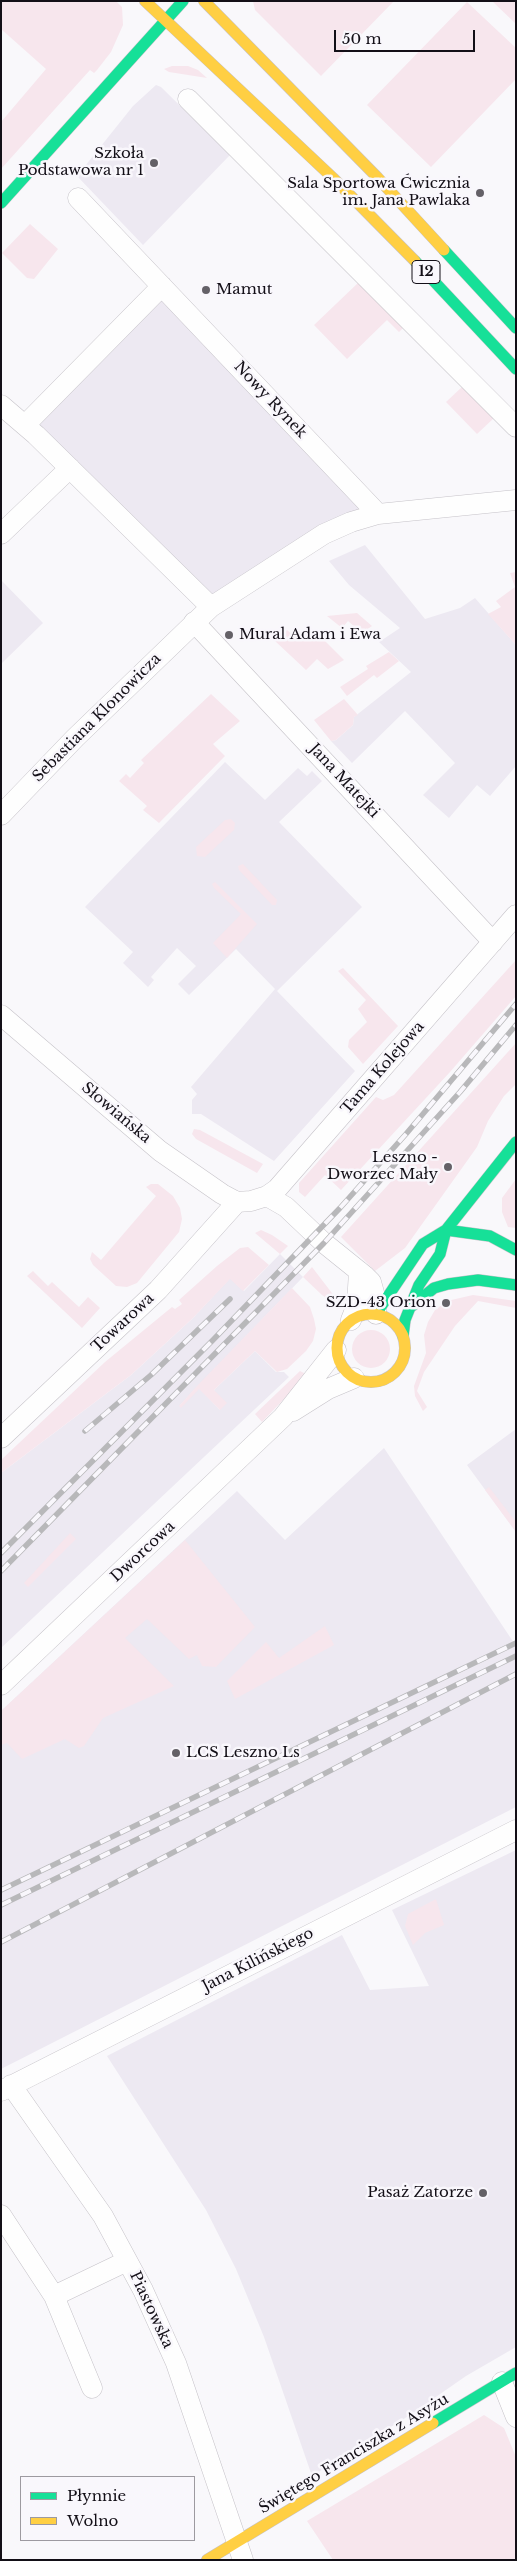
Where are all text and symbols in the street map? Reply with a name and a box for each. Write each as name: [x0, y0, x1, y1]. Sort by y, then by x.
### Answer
scale bar: [337, 20, 478, 52]
text: 50 m: [342, 29, 382, 48]
place label: Szkoła Podstawowa nr 1: [18, 145, 144, 180]
marker: Szkoła Podstawowa nr 1: [148, 157, 160, 169]
place label: Sala Sportowa Ćwicznia im. Jana Pawlaka: [287, 175, 470, 210]
marker: Sala Sportowa Ćwicznia im. Jana Pawlaka: [474, 187, 486, 199]
road number: 12: [412, 260, 440, 284]
place label: Mamut: [216, 281, 272, 299]
marker: Mamut: [200, 284, 212, 296]
street label: Nowy Rynek: [230, 358, 310, 442]
place label: Mural Adam i Ewa: [239, 626, 381, 644]
marker: Mural Adam i Ewa: [223, 629, 235, 641]
street label: Sebastiana Klonowicza: [29, 650, 165, 786]
street label: Jana Matejki: [305, 740, 383, 822]
street label: Tama Kolejowa: [338, 1018, 428, 1118]
street label: Słowiańska: [78, 1079, 154, 1147]
place label: Leszno - Dworzec Mały: [327, 1149, 438, 1184]
marker: Leszno - Dworzec Mały: [442, 1161, 454, 1173]
street label: Towarowa: [88, 1290, 158, 1356]
place label: SZD-43 Orion: [326, 1294, 436, 1312]
marker: SZD-43 Orion: [440, 1297, 452, 1309]
street label: Dworcowa: [107, 1518, 179, 1586]
place label: LCS Leszno Ls: [186, 1744, 300, 1762]
marker: LCS Leszno Ls: [170, 1747, 182, 1759]
street label: Jana Kilińskiego: [199, 1924, 317, 1996]
place label: Pasaż Zatorze: [367, 2184, 473, 2202]
marker: Pasaż Zatorze: [477, 2187, 489, 2199]
street label: Piastowska: [125, 2269, 177, 2351]
street label: Świętego Franciszka z Asyżu: [256, 2390, 452, 2518]
legend: [20, 2476, 195, 2541]
text: Płynnie: [67, 2486, 126, 2505]
text: Wolno: [67, 2511, 118, 2530]

